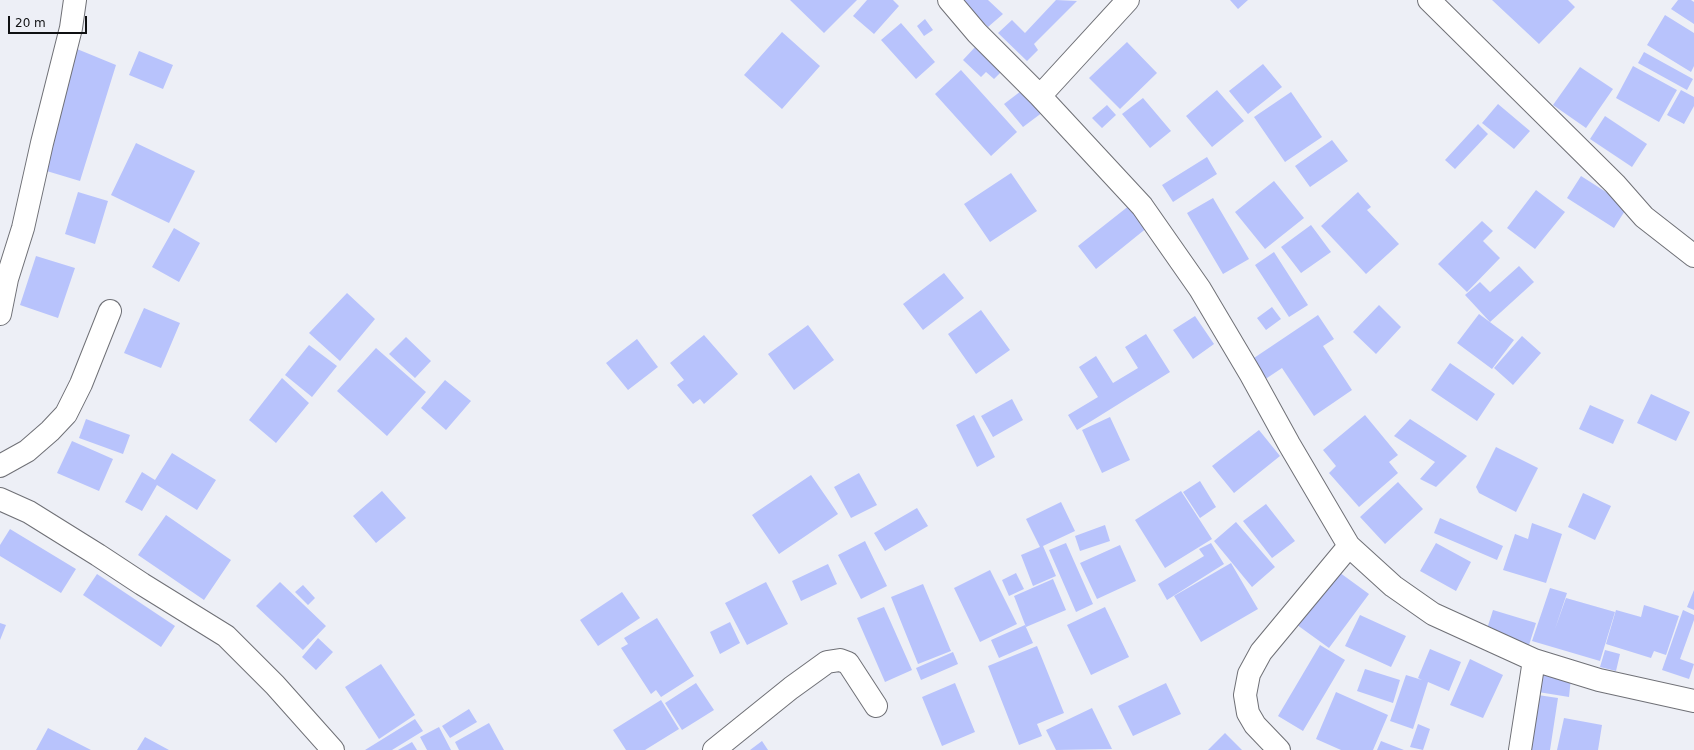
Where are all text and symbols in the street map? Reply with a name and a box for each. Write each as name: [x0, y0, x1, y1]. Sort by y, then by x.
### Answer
scale bar: [10, 8, 89, 34]
text: 20 m: [15, 16, 46, 30]

